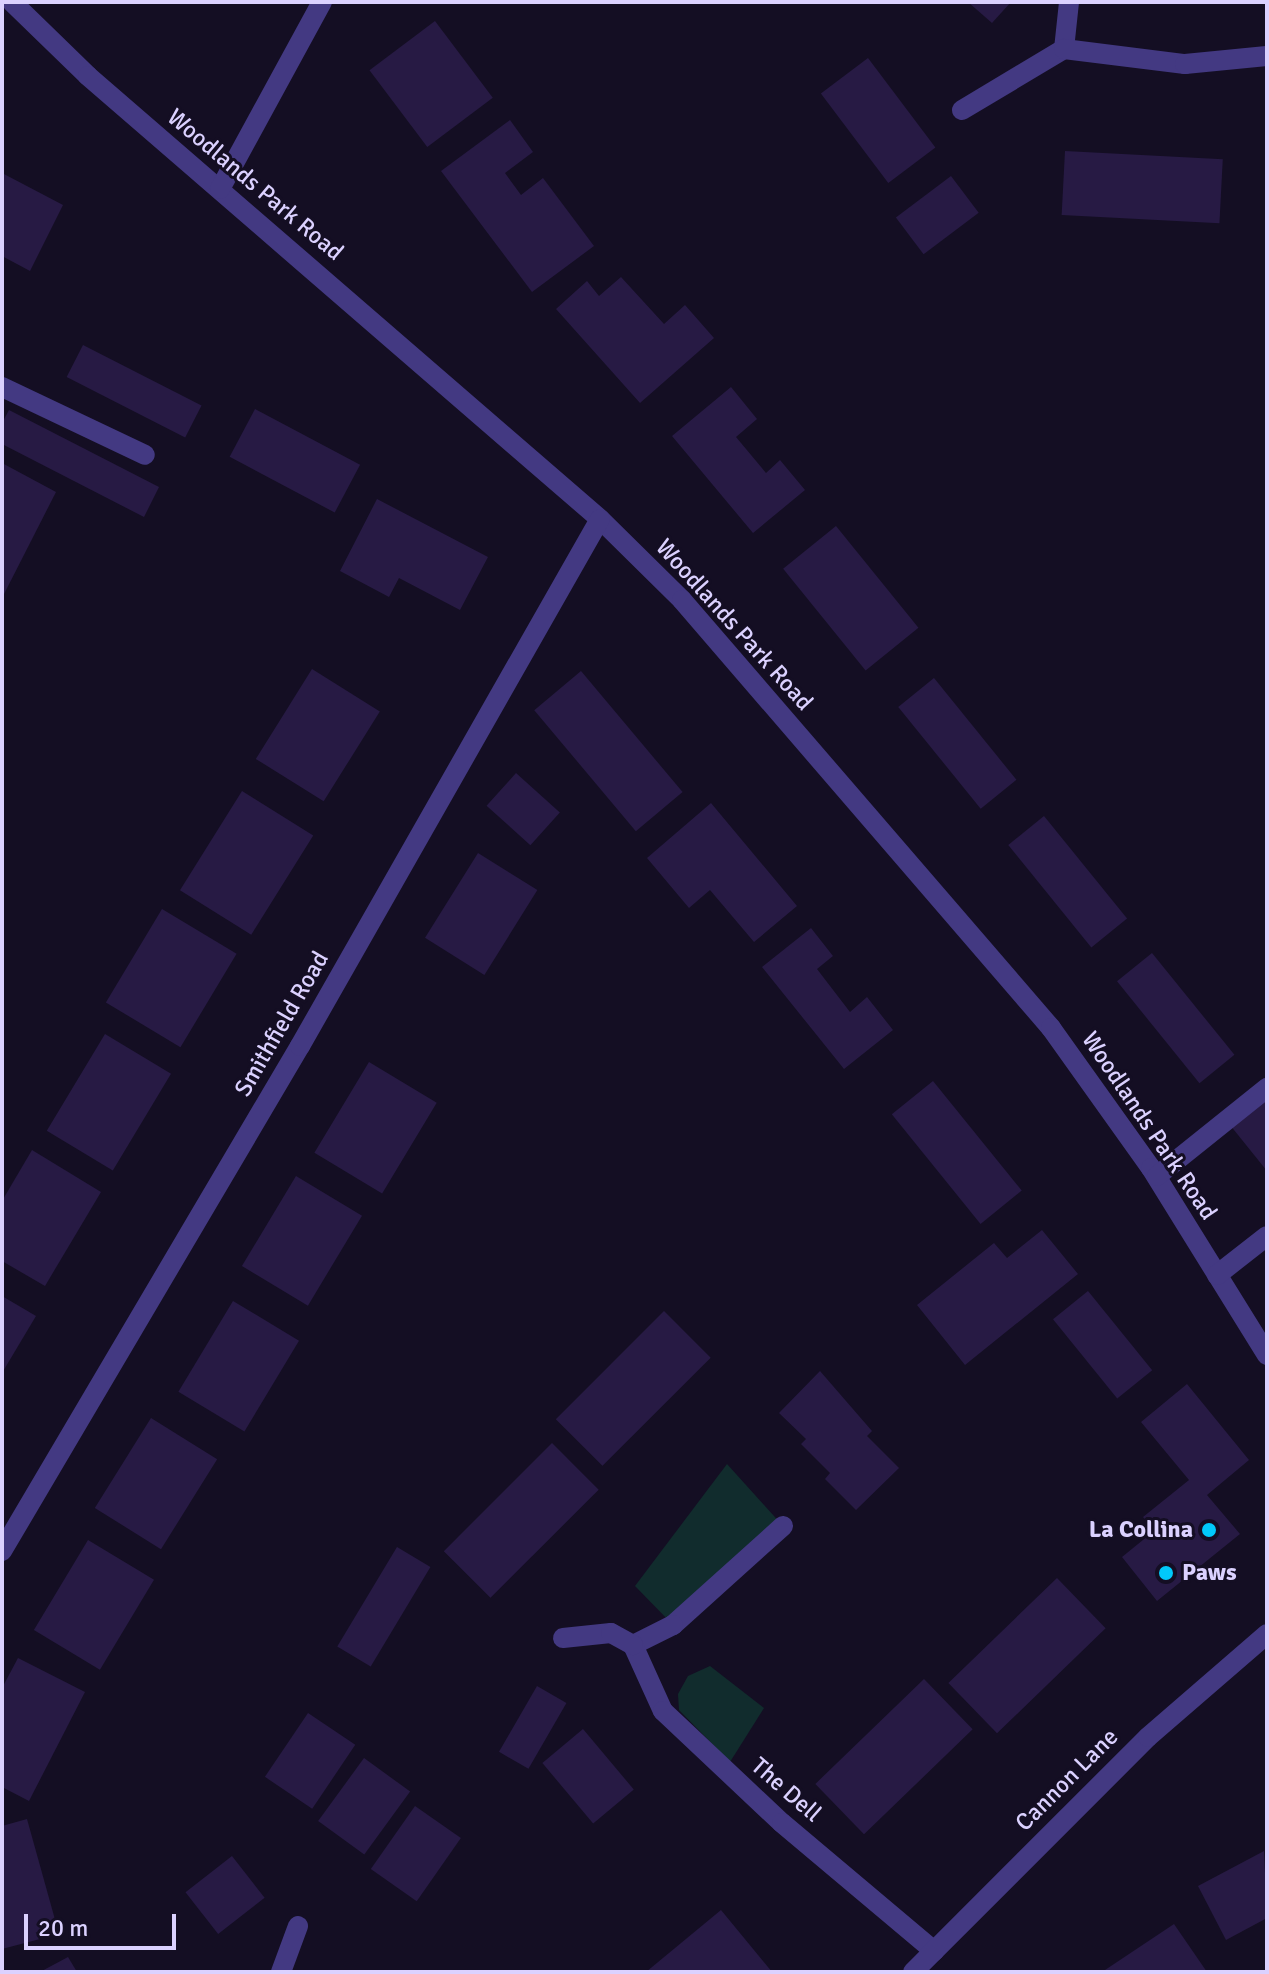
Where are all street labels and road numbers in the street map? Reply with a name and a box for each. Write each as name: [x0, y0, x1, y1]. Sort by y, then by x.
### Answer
street label: Woodlands Park Road: [161, 103, 349, 267]
street label: Woodlands Park Road: [649, 533, 819, 717]
street label: Smithfield Road: [229, 946, 335, 1102]
street label: Woodlands Park Road: [1075, 1026, 1223, 1226]
street label: Cannon Lane: [1010, 1723, 1124, 1837]
street label: The Dell: [745, 1752, 827, 1828]

